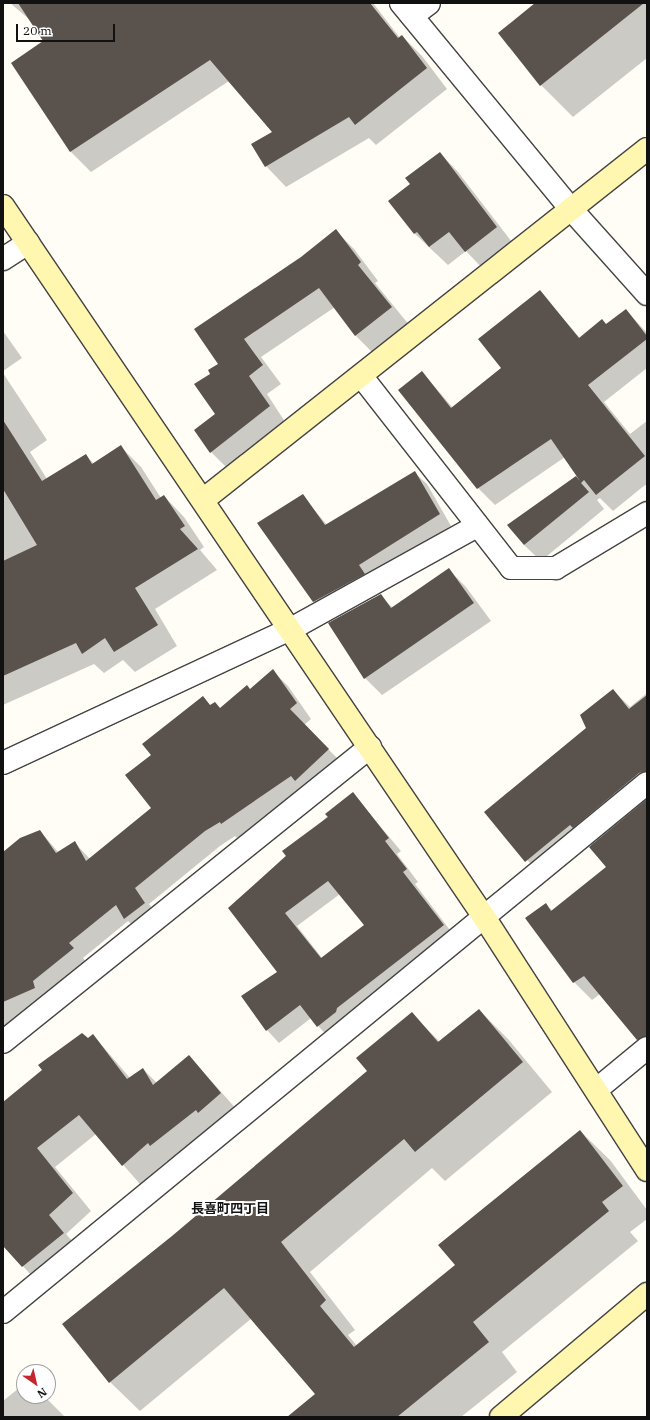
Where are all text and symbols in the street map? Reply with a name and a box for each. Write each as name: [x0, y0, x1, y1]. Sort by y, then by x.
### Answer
scale bar: [18, 16, 117, 42]
text: 20 m: [23, 23, 52, 38]
district label: 長喜町四丁目: [191, 1201, 269, 1217]
north arrow: [16, 1364, 56, 1404]
text: N: [35, 1385, 50, 1401]

